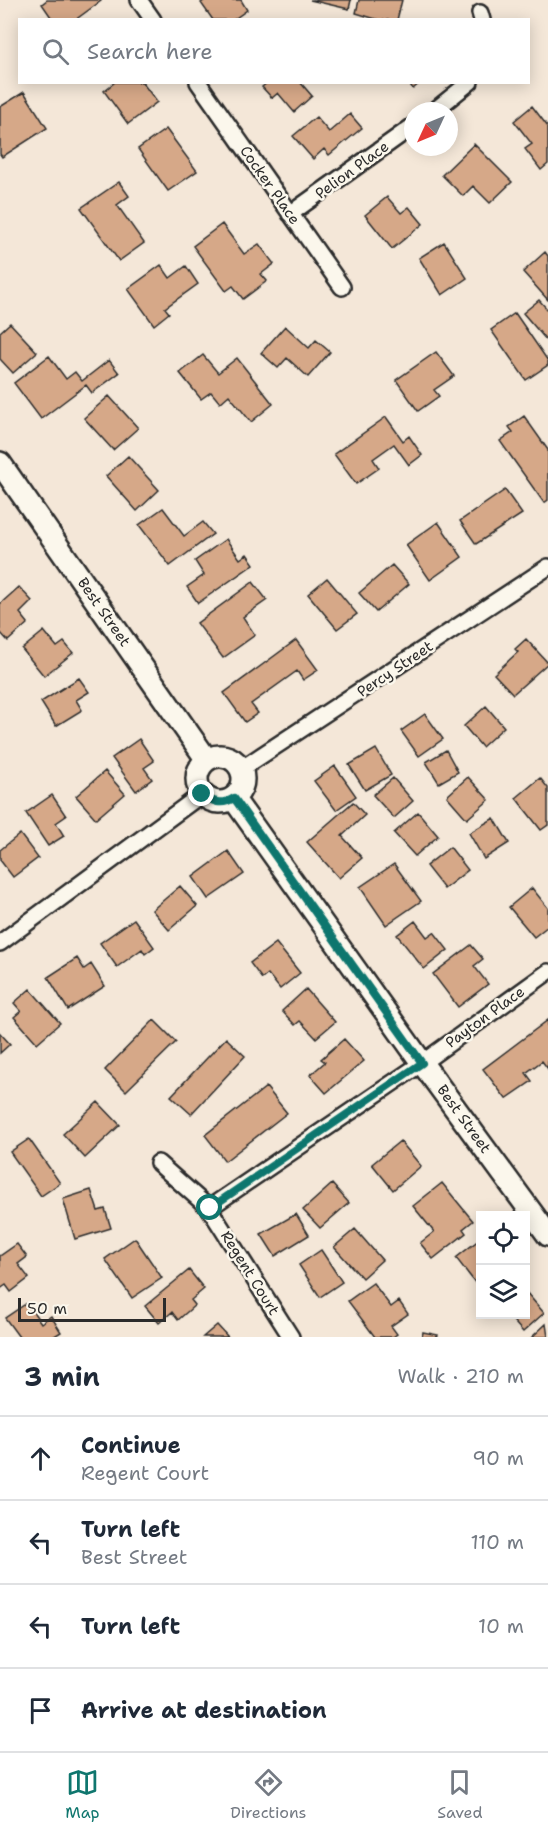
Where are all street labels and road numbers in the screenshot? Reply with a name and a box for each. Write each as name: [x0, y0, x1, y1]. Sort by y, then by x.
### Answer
street label: Pelion Place: [311, 136, 393, 204]
street label: Cocker Place: [235, 142, 305, 228]
street label: Best Street: [73, 574, 135, 650]
street label: Percy Street: [353, 636, 437, 702]
street label: Payton Place: [441, 982, 529, 1052]
street label: Best Street: [432, 1081, 496, 1157]
street label: Regent Court: [216, 1227, 284, 1319]

